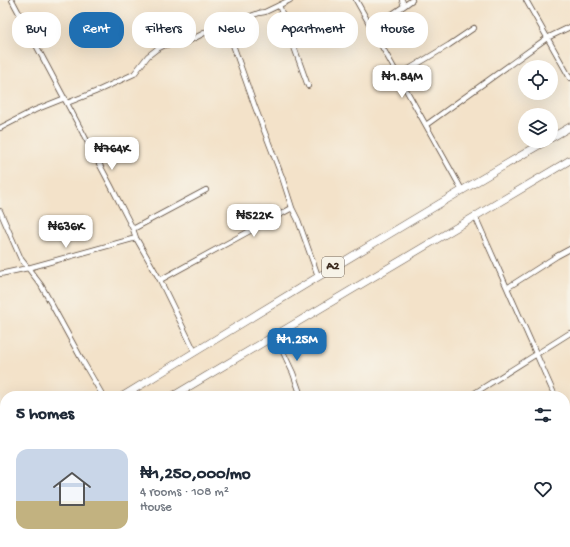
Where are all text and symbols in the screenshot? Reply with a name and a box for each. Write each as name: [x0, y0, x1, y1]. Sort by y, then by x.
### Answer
chip: Buy: [12, 12, 61, 48]
chip: Rent: [69, 12, 124, 48]
chip: Filters: [132, 12, 196, 48]
chip: New: [204, 12, 259, 48]
chip: Apartment: [267, 12, 358, 48]
chip: House: [366, 12, 428, 48]
map controls: [518, 60, 558, 148]
button: locate: [518, 60, 558, 100]
pin: ₦1.84M: [369, 65, 435, 99]
text: ₦1.84M: [381, 70, 423, 85]
button: layers: [518, 108, 558, 148]
pin: ₦764K: [84, 137, 140, 171]
text: ₦764K: [94, 142, 130, 157]
pin: ₦522K: [226, 204, 282, 238]
text: ₦522K: [236, 209, 272, 224]
pin: ₦636K: [38, 215, 94, 249]
text: ₦636K: [48, 220, 84, 235]
road number: A2: [322, 257, 344, 277]
pin: ₦1.25M: [264, 328, 330, 362]
text: ₦1.25M: [277, 333, 317, 348]
icon: filters: [532, 404, 554, 426]
text: 5 homes: [16, 405, 74, 425]
icon: home: [48, 465, 96, 513]
text: ₦1,250,000/mo: [140, 465, 251, 485]
icon: heart: [532, 478, 554, 500]
text: 4 rooms · 108 m²: [140, 485, 229, 500]
text: House: [140, 500, 172, 515]

